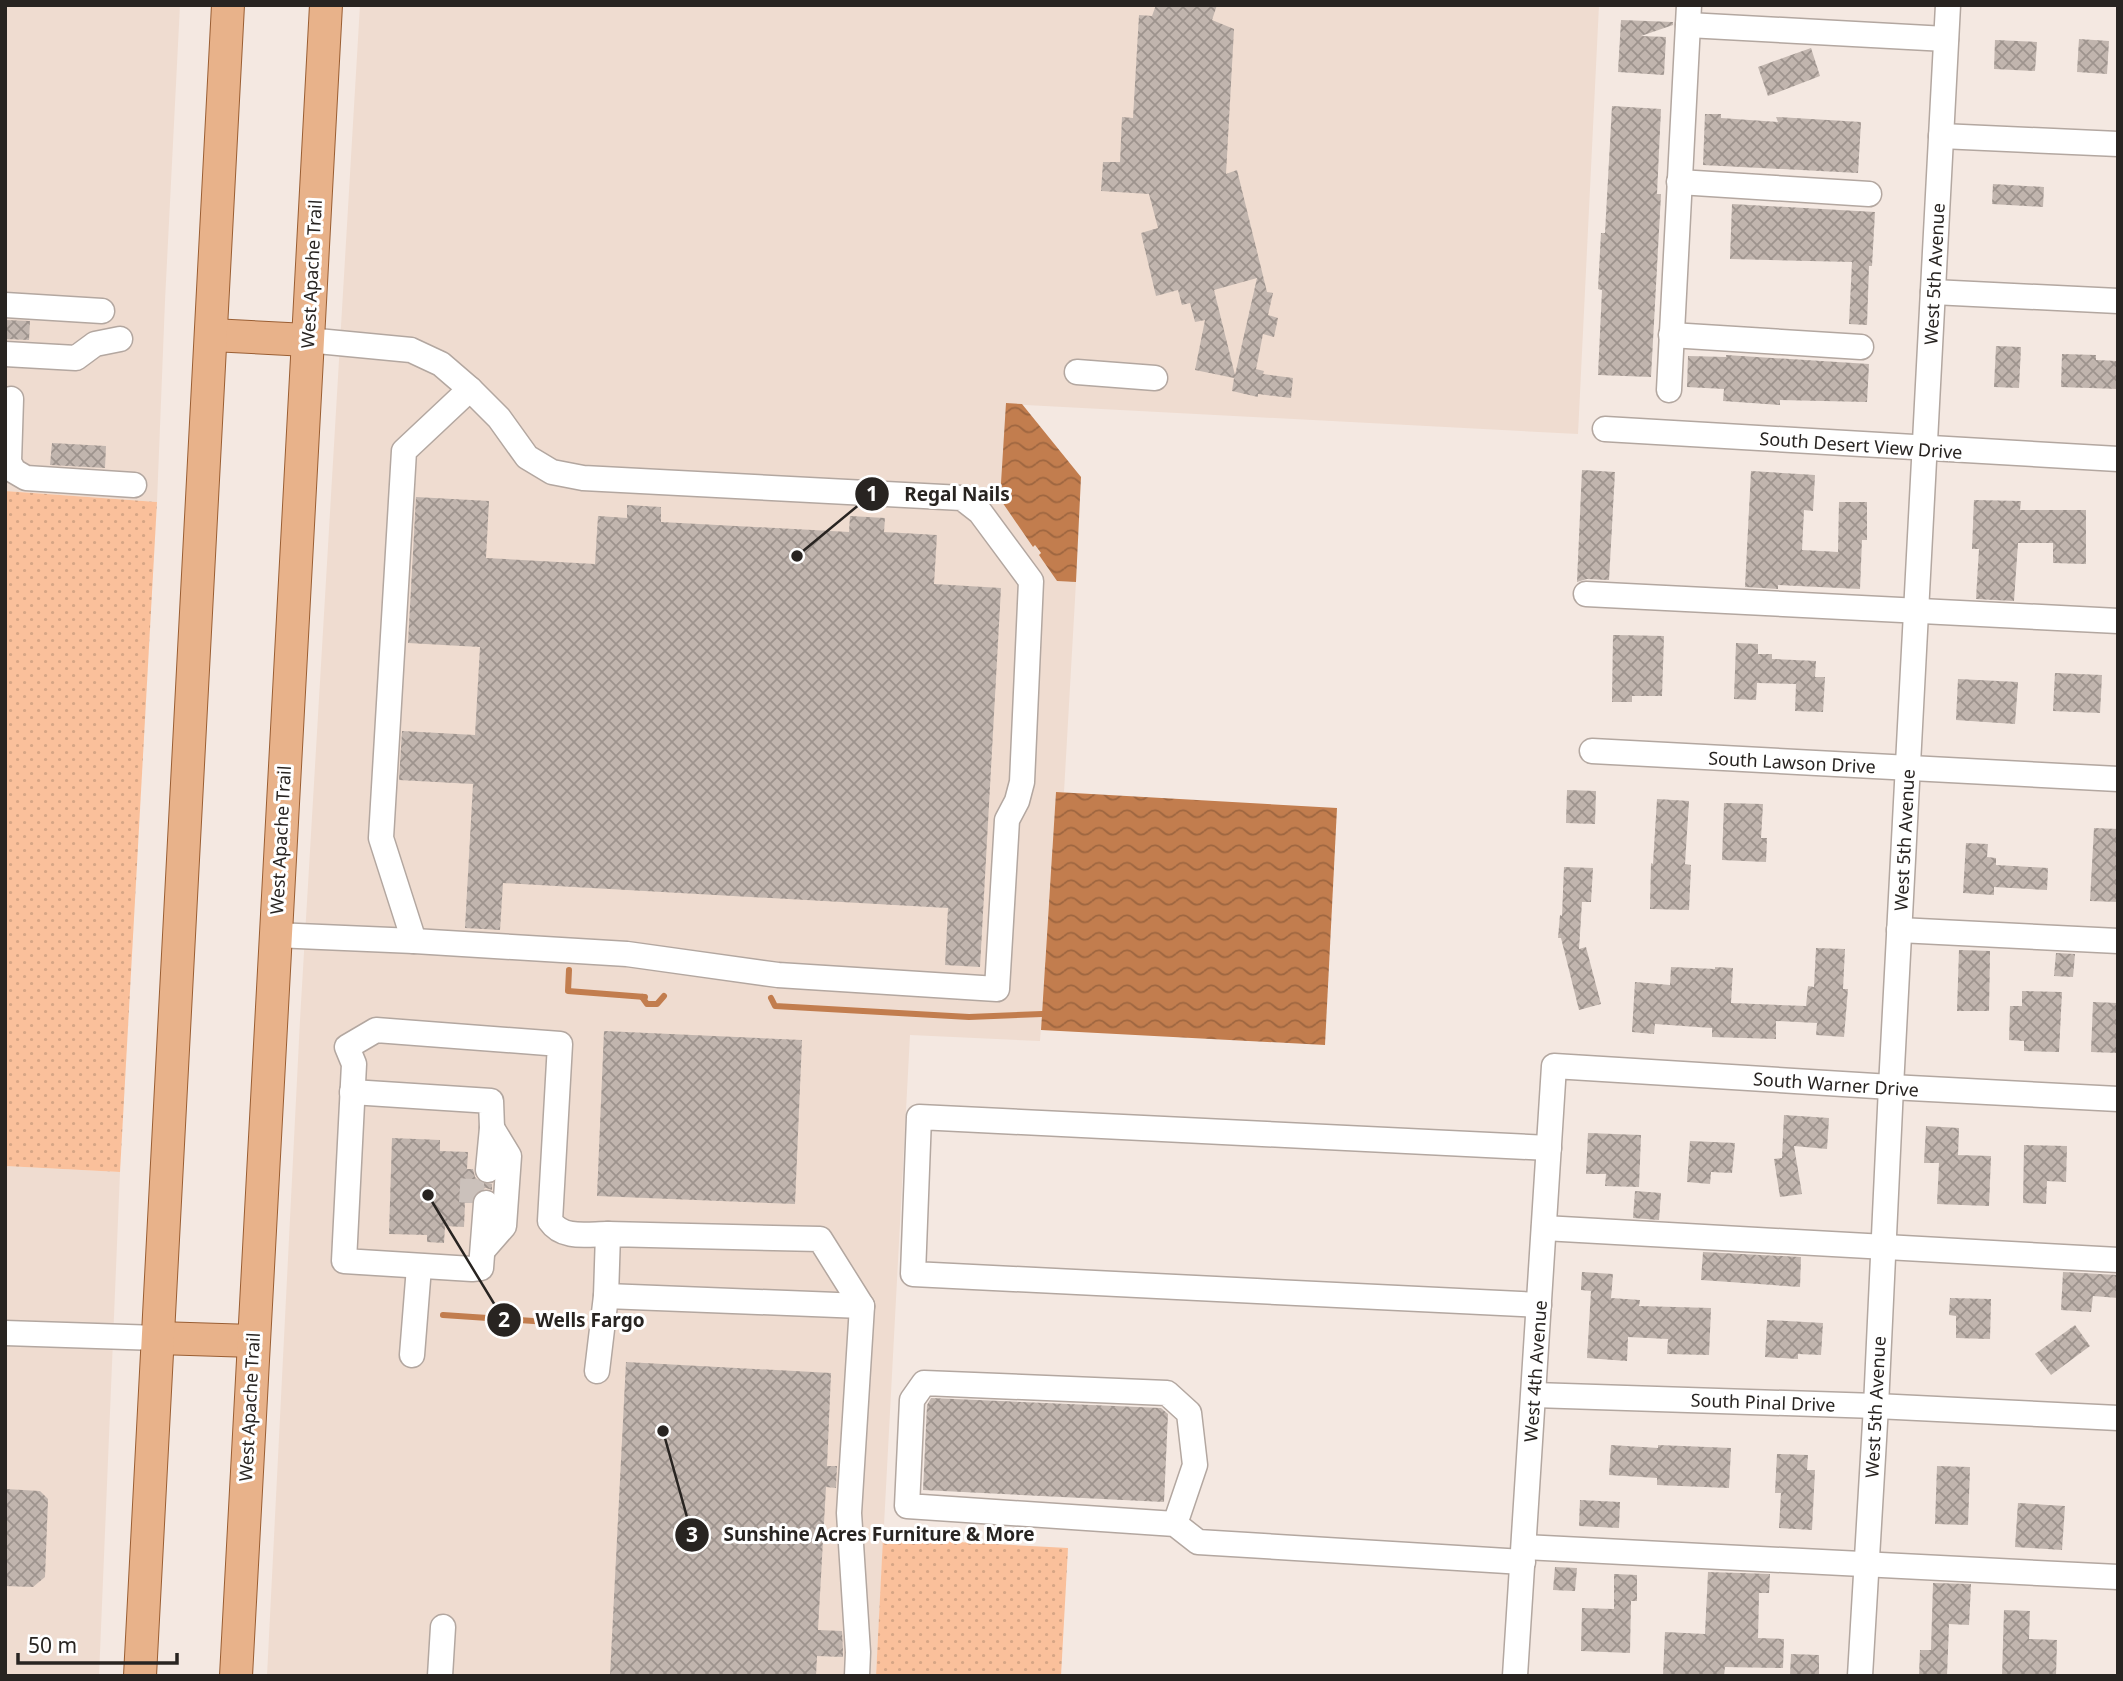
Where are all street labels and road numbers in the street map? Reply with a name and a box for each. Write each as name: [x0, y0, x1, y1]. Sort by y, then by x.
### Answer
street label: West Apache Trail: [295, 199, 327, 349]
street label: West 5th Avenue: [1918, 202, 1950, 346]
street label: South Desert View Drive: [1759, 426, 1963, 464]
street label: South Lawson Drive: [1708, 746, 1876, 778]
street label: West Apache Trail: [264, 765, 296, 915]
street label: West 5th Avenue: [1888, 768, 1920, 912]
street label: South Warner Drive: [1752, 1066, 1920, 1102]
street label: West 4th Avenue: [1518, 1299, 1552, 1443]
street label: West Apache Trail: [233, 1332, 265, 1482]
street label: West 5th Avenue: [1859, 1335, 1891, 1479]
street label: South Pinal Drive: [1690, 1387, 1836, 1417]

